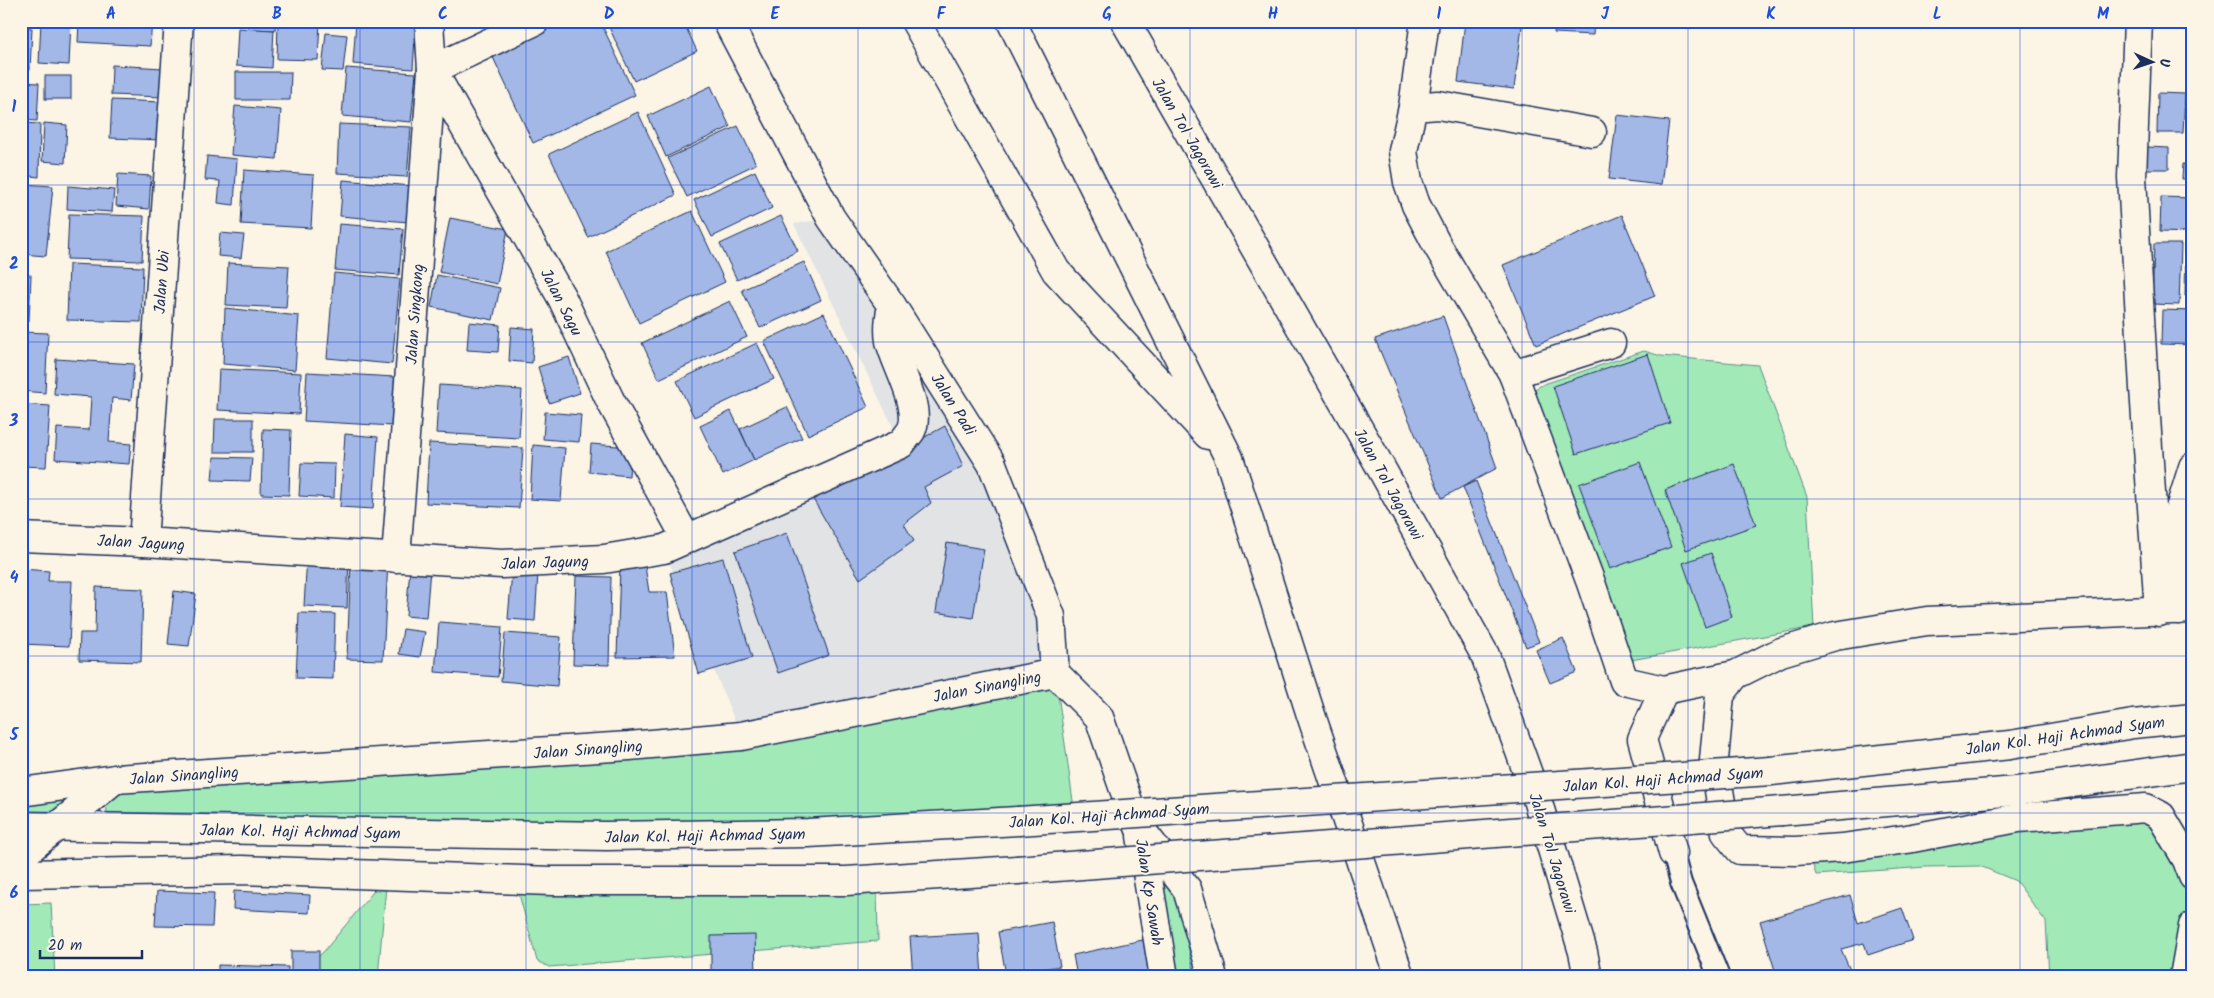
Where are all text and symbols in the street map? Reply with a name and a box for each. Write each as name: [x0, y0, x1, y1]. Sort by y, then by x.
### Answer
text: A: [106, 2, 116, 27]
text: B: [272, 2, 282, 27]
text: C: [438, 2, 448, 27]
text: D: [604, 2, 615, 27]
text: E: [771, 2, 781, 27]
text: F: [937, 2, 947, 27]
text: G: [1102, 2, 1112, 27]
text: H: [1268, 2, 1278, 27]
text: I: [1437, 2, 1442, 27]
text: J: [1601, 2, 1610, 27]
text: K: [1766, 2, 1776, 27]
text: L: [1933, 2, 1941, 27]
text: M: [2097, 2, 2110, 27]
north arrow: [2126, 38, 2176, 88]
text: U: [2153, 58, 2175, 68]
street label: Jalan Tol Jagorawi: [1145, 73, 1229, 195]
text: 1: [12, 95, 17, 120]
street label: Jalan Ubi: [148, 249, 177, 314]
text: 2: [9, 252, 19, 277]
street label: Jalan Singkong: [400, 263, 431, 365]
street label: Jalan Sagu: [533, 265, 588, 341]
street label: Jalan Padi: [924, 369, 982, 442]
text: 3: [9, 409, 19, 434]
street label: Jalan Tol Jagorawi: [1347, 424, 1429, 546]
street label: Jalan Jagung: [96, 529, 185, 558]
street label: Jalan Jagung: [501, 549, 589, 578]
text: 4: [10, 566, 19, 591]
street label: Jalan Sinangling: [931, 665, 1044, 710]
street label: Jalan Kol. Haji Achmad Syam: [1964, 710, 2167, 763]
text: 5: [9, 723, 20, 748]
street label: Jalan Sinangling: [533, 734, 644, 767]
street label: Jalan Sinangling: [129, 760, 240, 793]
street label: Jalan Kol. Haji Achmad Syam: [1562, 761, 1764, 800]
street label: Jalan Tol Jagorawi: [1521, 790, 1582, 918]
street label: Jalan Kol. Haji Achmad Syam: [1008, 797, 1210, 836]
street label: Jalan Kol. Haji Achmad Syam: [199, 818, 401, 847]
street label: Jalan Kol. Haji Achmad Syam: [604, 822, 806, 851]
street label: Jalan Kp Sawah: [1128, 837, 1169, 947]
text: 6: [10, 881, 19, 906]
scale bar: [40, 928, 142, 960]
text: 20 m: [48, 934, 82, 958]

